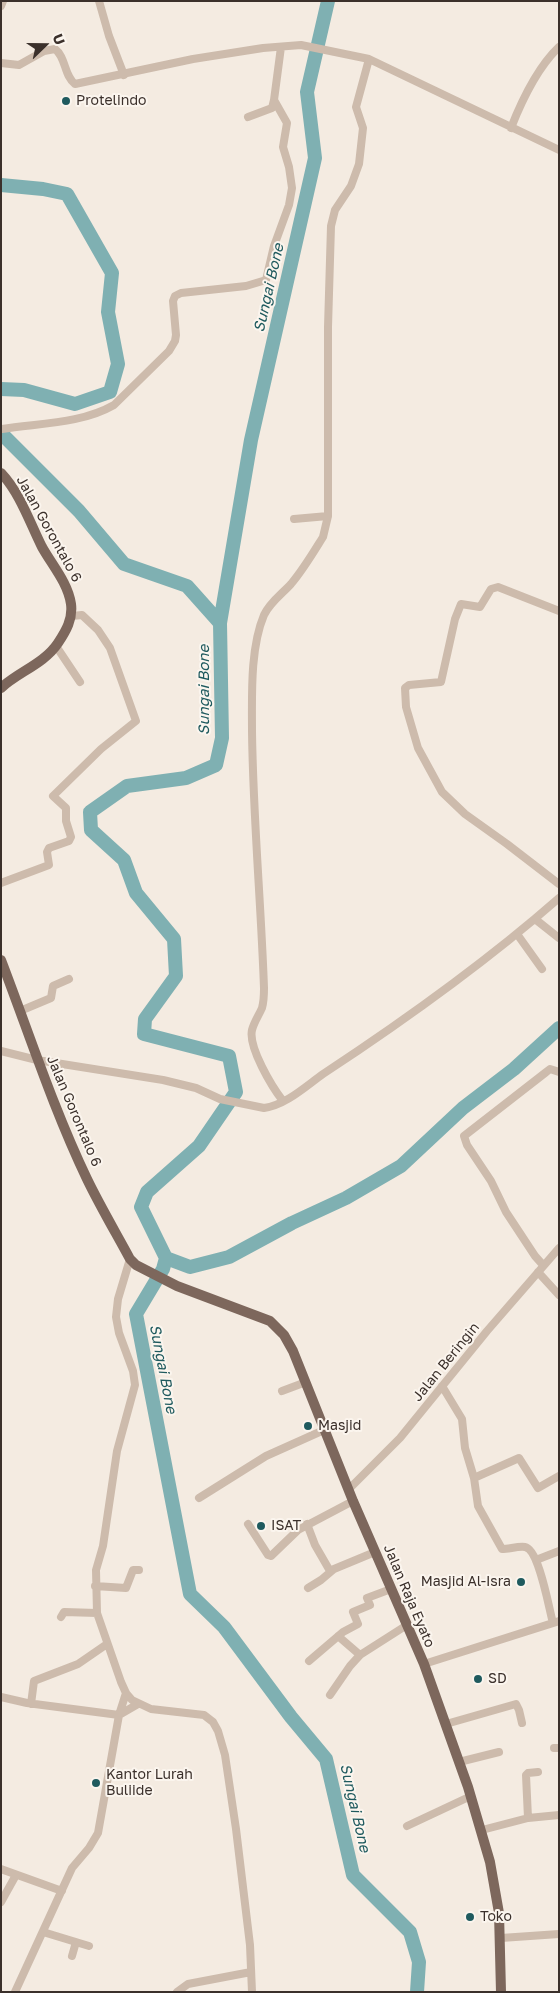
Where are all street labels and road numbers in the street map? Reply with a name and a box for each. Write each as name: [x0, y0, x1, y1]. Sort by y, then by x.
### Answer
street label: Jalan Gorontalo 6: [13, 473, 85, 585]
street label: Jalan Gorontalo 6: [43, 1053, 105, 1169]
street label: Jalan Beringin: [409, 1319, 483, 1405]
street label: Jalan Raja Eyato: [380, 1542, 438, 1650]

